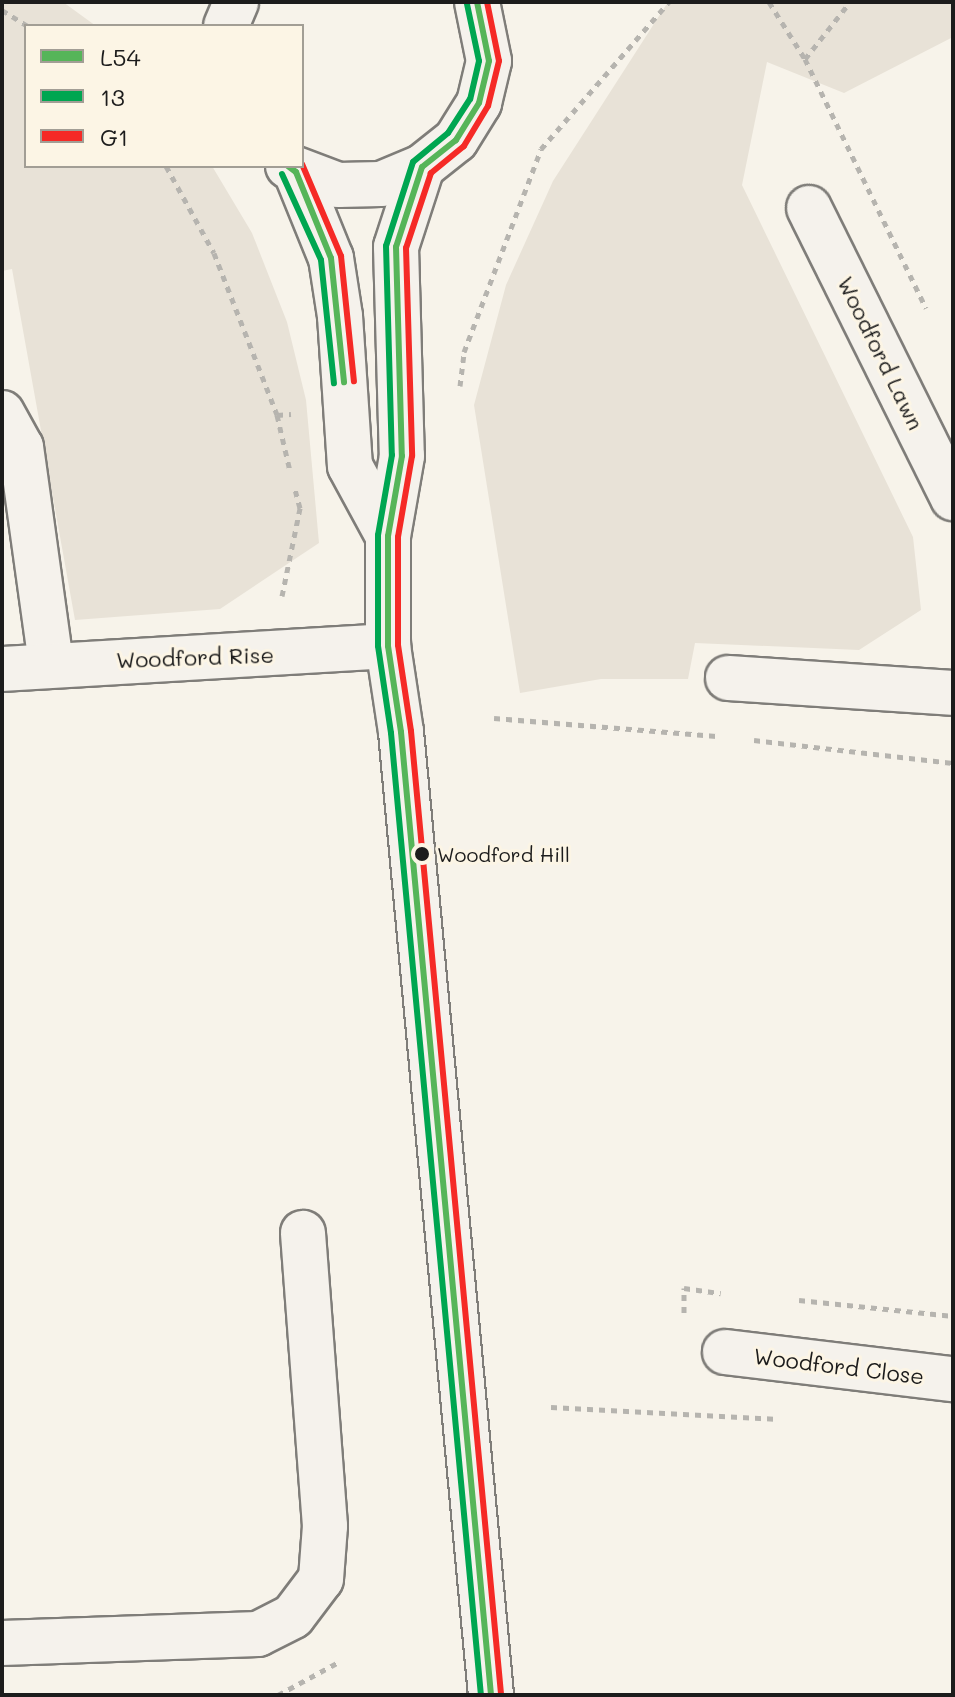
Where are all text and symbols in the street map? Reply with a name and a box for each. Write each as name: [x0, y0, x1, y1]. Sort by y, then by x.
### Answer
legend: [24, 24, 304, 168]
text: L54: [100, 41, 141, 72]
text: 13: [100, 81, 125, 112]
text: G1: [100, 121, 129, 152]
street label: Woodford Lawn: [832, 272, 930, 434]
street label: Woodford Rise: [116, 641, 274, 673]
place label: Woodford Hill: [437, 842, 570, 866]
marker: Woodford Hill: [414, 846, 430, 862]
street label: Woodford Close: [752, 1342, 926, 1390]

